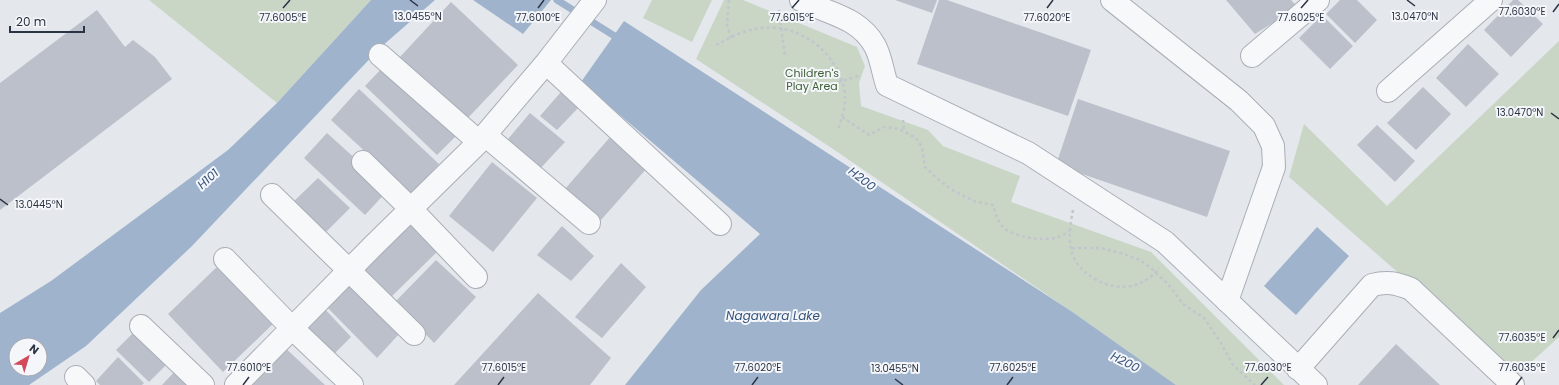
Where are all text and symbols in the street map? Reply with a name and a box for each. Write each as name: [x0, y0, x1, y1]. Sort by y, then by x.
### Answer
text: 77.6030°E: [1498, 4, 1546, 19]
scale bar: [10, 8, 84, 34]
text: 13.0455°N: [394, 9, 442, 24]
text: 13.0470°N: [1392, 9, 1438, 24]
text: 77.6005°E: [259, 10, 307, 25]
text: 77.6010°E: [516, 10, 560, 25]
text: 77.6015°E: [770, 10, 814, 25]
text: 77.6020°E: [1024, 10, 1070, 25]
text: 77.6025°E: [1278, 10, 1324, 25]
text: 20 m: [16, 13, 46, 30]
park label: Children's Play Area: [785, 65, 839, 94]
text: 13.0470°N: [1497, 105, 1543, 120]
water label: H200: [845, 163, 880, 195]
water label: H101: [193, 164, 222, 193]
text: 13.0445°N: [15, 197, 63, 212]
water label: Nagawara Lake: [726, 307, 820, 324]
text: 77.6035°E: [1498, 330, 1546, 345]
north arrow: [8, 337, 48, 377]
text: N: [26, 340, 42, 358]
water label: H200: [1108, 347, 1143, 376]
text: 77.6010°E: [227, 360, 271, 375]
text: 77.6015°E: [482, 360, 526, 375]
text: 77.6020°E: [735, 360, 781, 375]
text: 77.6025°E: [990, 360, 1036, 375]
text: 77.6030°E: [1244, 360, 1292, 375]
text: 77.6035°E: [1498, 360, 1546, 375]
text: 13.0455°N: [871, 361, 919, 376]

